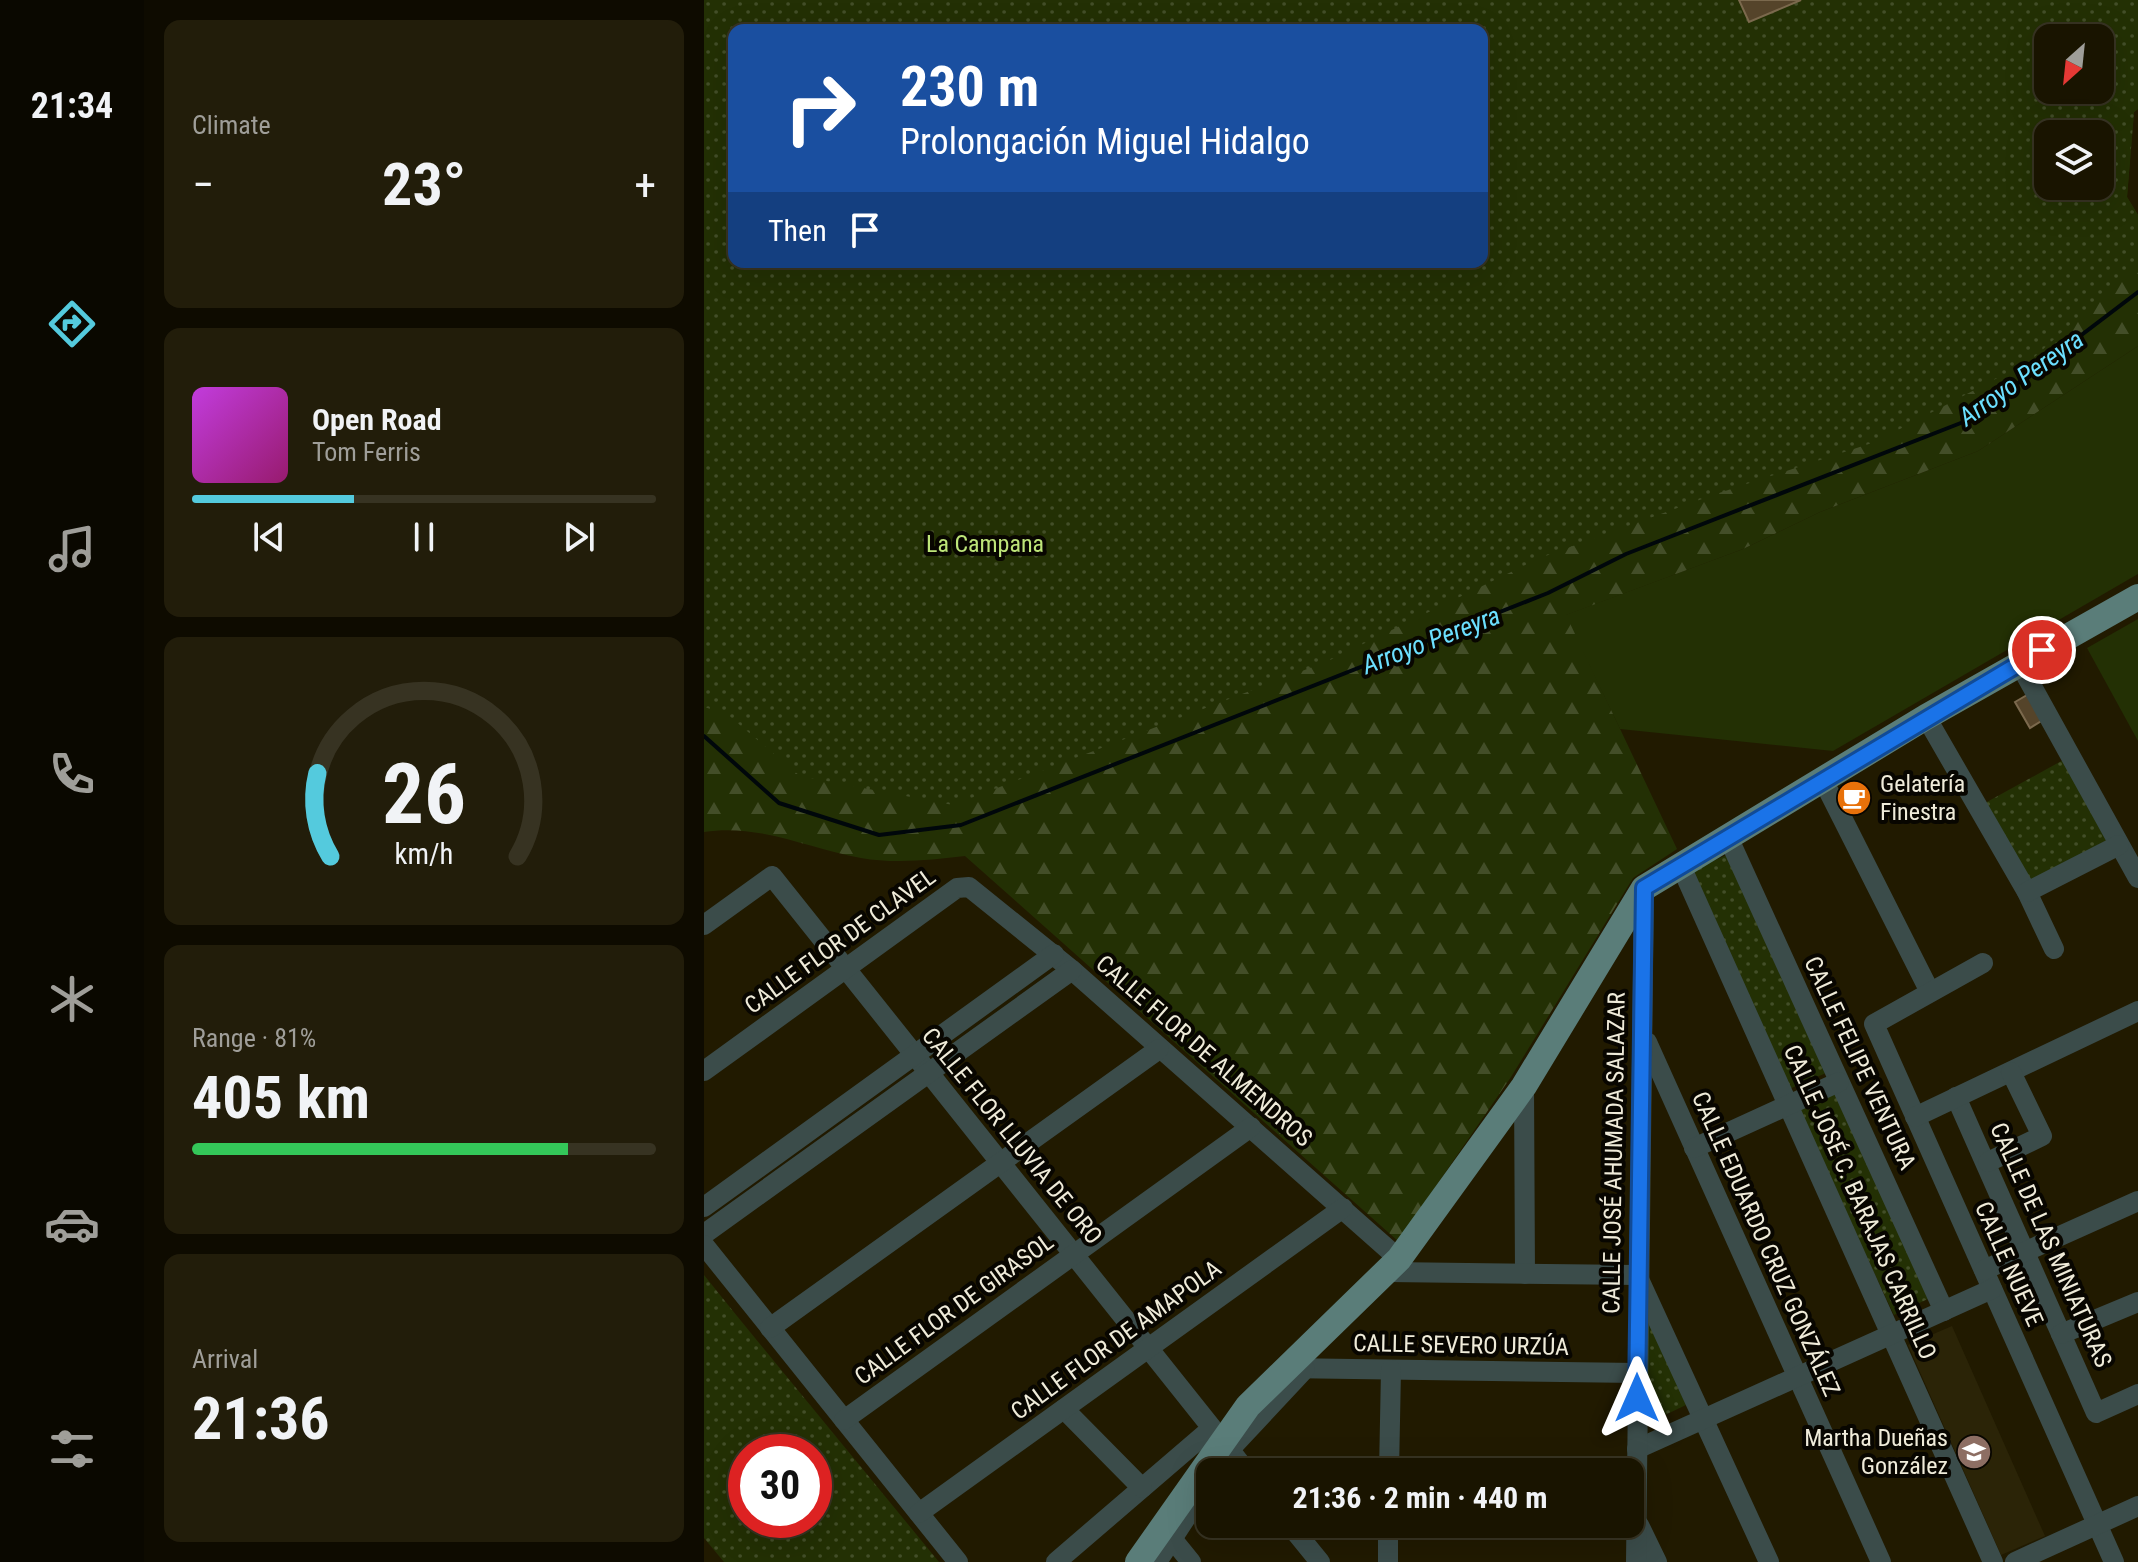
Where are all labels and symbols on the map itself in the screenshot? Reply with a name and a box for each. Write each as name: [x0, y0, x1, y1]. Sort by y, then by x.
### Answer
north arrow: [2034, 24, 2114, 104]
water label: Arroyo Pereyra: [1952, 324, 2089, 433]
park label: La Campana: [926, 530, 1044, 558]
water label: Arroyo Pereyra: [1357, 600, 1504, 680]
pin: [2008, 616, 2076, 684]
place label: Gelatería Finestra: [1880, 770, 1965, 826]
cafe icon: Gelatería Finestra: [1835, 779, 1873, 817]
street label: CALLE FLOR DE CLAVEL: [739, 862, 941, 1020]
street label: CALLE FLOR DE ALMENDROS: [1090, 949, 1318, 1153]
street label: CALLE FELIPE VENTURA: [1798, 952, 1922, 1174]
street label: CALLE JOSÉ AHUMADA SALAZAR: [1597, 992, 1631, 1314]
street label: CALLE FLOR LLUVIA DE ORO: [916, 1022, 1108, 1250]
street label: CALLE JOSÉ C. BARAJAS CARRILLO: [1778, 1040, 1942, 1364]
street label: CALLE EDUARDO CRUZ GONZÁLEZ: [1686, 1087, 1846, 1401]
street label: CALLE DE LAS MINIATURAS: [1984, 1118, 2118, 1372]
street label: CALLE NUEVE: [1969, 1197, 2049, 1331]
street label: CALLE FLOR DE GIRASOL: [849, 1228, 1059, 1390]
street label: CALLE FLOR DE AMAPOLA: [1005, 1254, 1227, 1426]
street label: CALLE SEVERO URZÚA: [1353, 1329, 1569, 1361]
position arrow: [1595, 1356, 1679, 1440]
place label: Martha Dueñas González: [1804, 1424, 1948, 1480]
school or university icon: Martha Dueñas González: [1955, 1433, 1993, 1471]
speed limit sign: 30: [728, 1434, 832, 1538]

